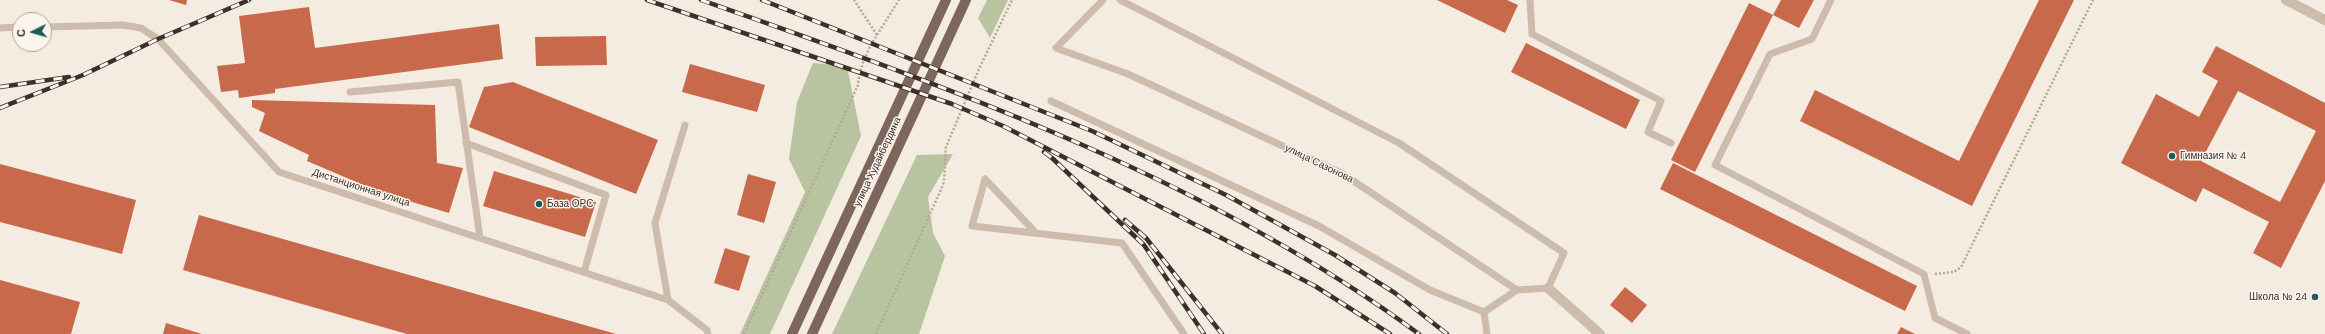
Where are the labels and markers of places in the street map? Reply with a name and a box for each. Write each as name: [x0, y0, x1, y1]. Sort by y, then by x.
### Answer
place label: Гимназия № 4: [2180, 150, 2246, 162]
marker: Гимназия № 4: [2167, 151, 2177, 161]
place label: База ОРС: [547, 198, 593, 210]
marker: База ОРС: [534, 199, 544, 209]
place label: Школа № 24: [2249, 291, 2307, 303]
marker: Школа № 24: [2310, 292, 2320, 302]

